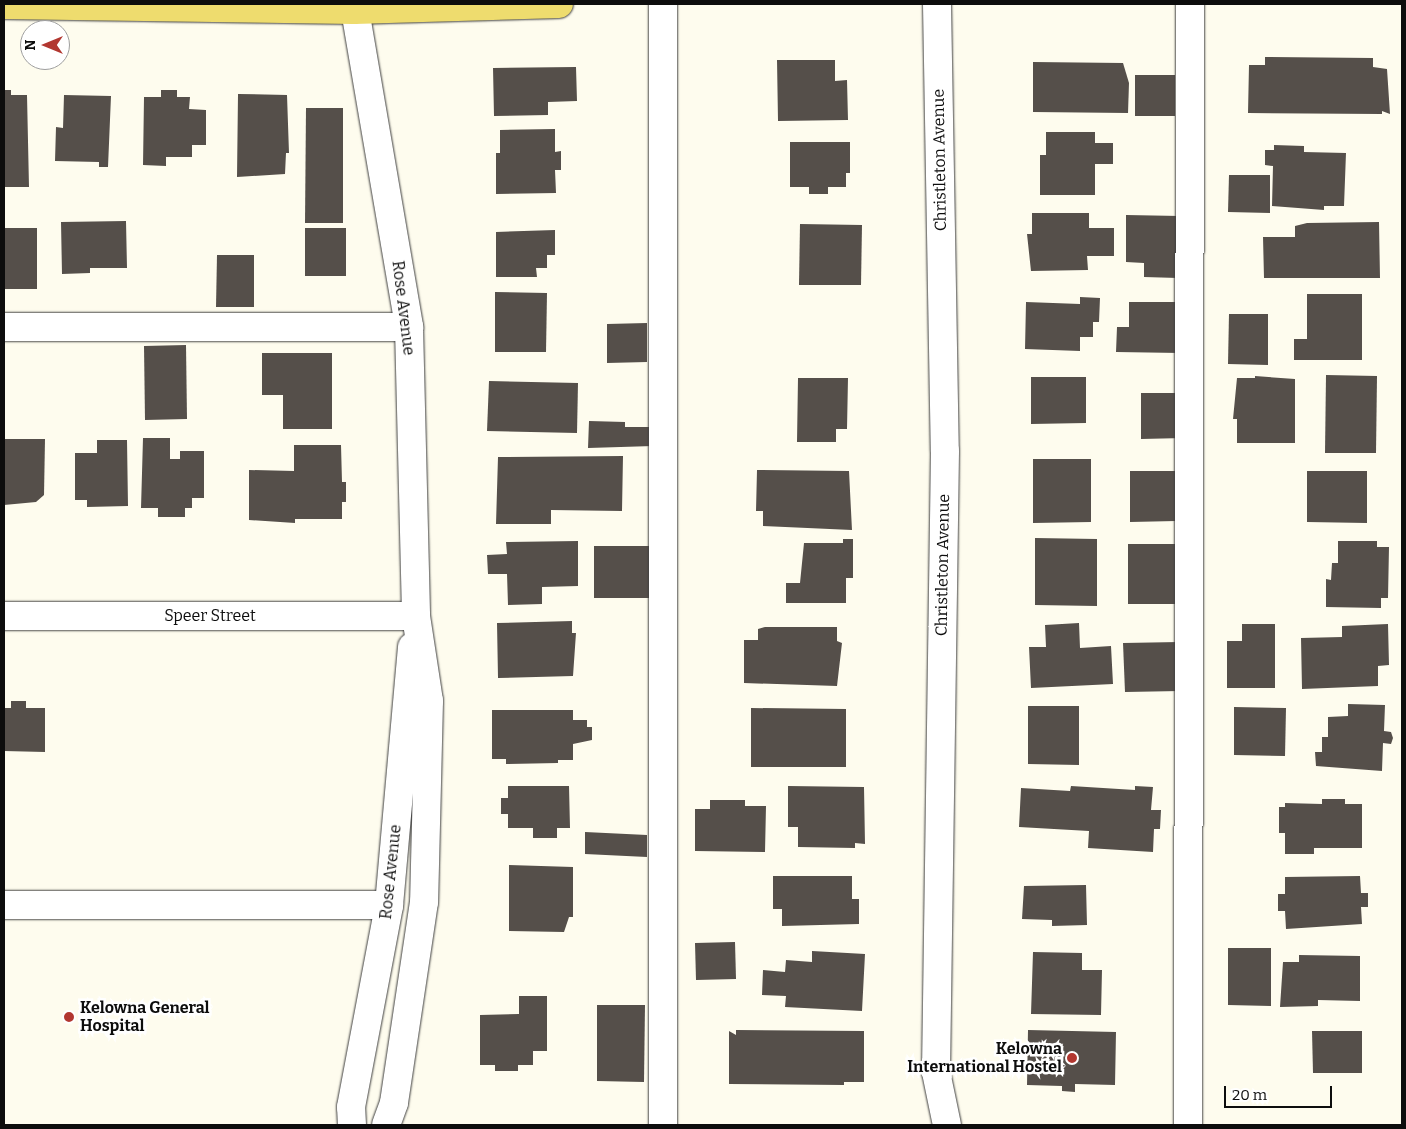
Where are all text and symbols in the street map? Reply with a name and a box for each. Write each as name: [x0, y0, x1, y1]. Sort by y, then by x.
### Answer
north arrow: [20, 20, 70, 70]
text: N: [22, 40, 39, 50]
street label: Christleton Avenue: [929, 89, 951, 231]
street label: Rose Avenue: [388, 260, 418, 356]
street label: Christleton Avenue: [932, 494, 954, 636]
street label: Speer Street: [164, 606, 256, 626]
street label: Rose Avenue: [376, 824, 406, 920]
place label: Kelowna General Hospital: [80, 998, 210, 1036]
marker: Kelowna General Hospital: [62, 1010, 76, 1024]
place label: Kelowna International Hostel: [907, 1039, 1062, 1077]
marker: Kelowna International Hostel: [1066, 1052, 1078, 1064]
scale bar: [1226, 1076, 1334, 1108]
text: 20 m: [1232, 1086, 1267, 1104]

